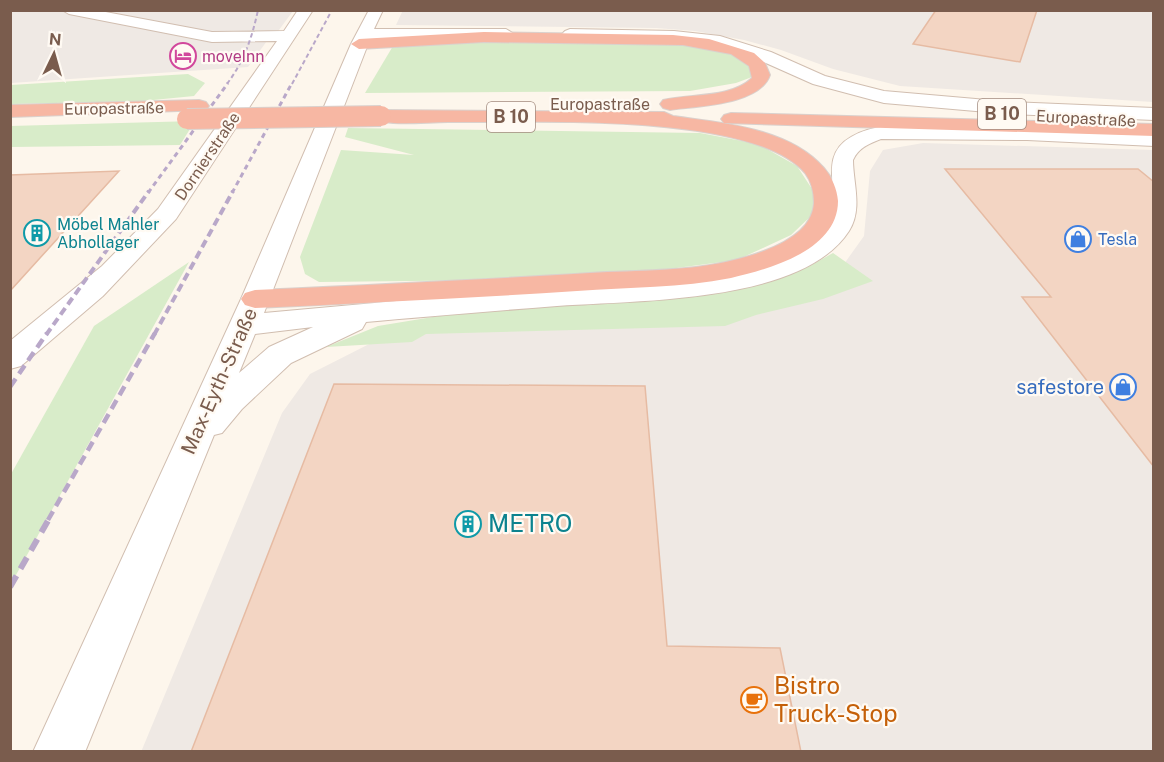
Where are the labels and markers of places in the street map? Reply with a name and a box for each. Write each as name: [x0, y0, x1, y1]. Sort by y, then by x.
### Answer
hotel icon: moveInn: [168, 41, 198, 71]
place label: moveInn: [202, 47, 265, 66]
place label: Möbel Mahler Abhollager: [57, 215, 159, 252]
building icon: Möbel Mahler Abhollager: [22, 218, 52, 248]
shop icon: Tesla: [1063, 224, 1093, 254]
place label: Tesla: [1098, 230, 1137, 249]
shop icon: safestore: [1108, 372, 1138, 402]
place label: safestore: [1016, 375, 1104, 399]
building icon: METRO: [453, 509, 483, 539]
place label: METRO: [488, 509, 572, 537]
place label: Bistro Truck-Stop: [774, 671, 897, 727]
cafe icon: Bistro Truck-Stop: [739, 685, 769, 715]

